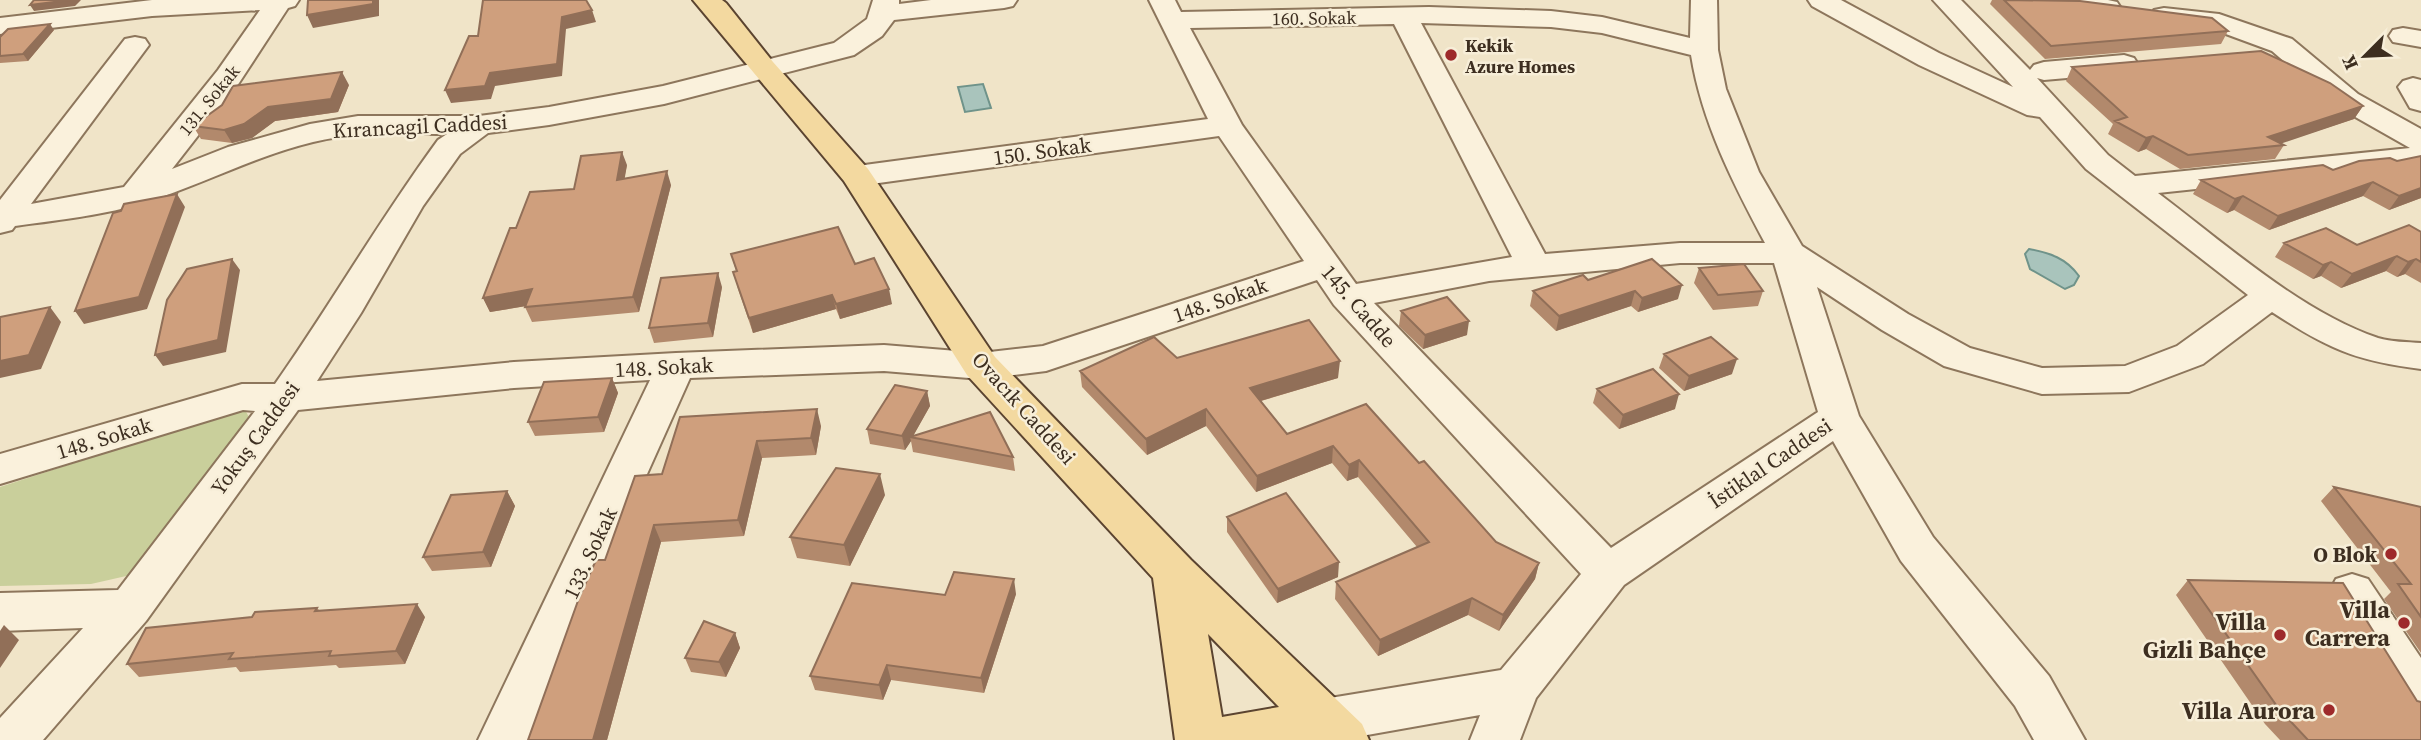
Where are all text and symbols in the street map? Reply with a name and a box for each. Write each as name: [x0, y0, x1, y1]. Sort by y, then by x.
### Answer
street label: 160. Sokak: [1272, 5, 1357, 31]
north arrow: [2330, 21, 2400, 91]
place label: Kekik Azure Homes: [1465, 33, 1575, 79]
marker: Kekik Azure Homes: [1443, 47, 1459, 63]
text: K: [2335, 51, 2364, 74]
street label: 131. Sokak: [173, 59, 245, 141]
street label: Kırancagil Caddesi: [332, 107, 508, 145]
street label: 150. Sokak: [991, 130, 1093, 172]
street label: 145. Cadde: [1315, 258, 1403, 354]
street label: 148. Sokak: [1169, 270, 1272, 330]
street label: Ovacık Caddesi: [966, 345, 1082, 471]
street label: 148. Sokak: [614, 350, 714, 384]
street label: Yokuş Caddesi: [204, 375, 306, 501]
street label: 148. Sokak: [53, 410, 156, 466]
street label: İstiklal Caddesi: [1703, 411, 1837, 515]
street label: 133. Sokak: [556, 502, 624, 604]
place label: O Blok: [2313, 540, 2377, 569]
marker: O Blok: [2383, 546, 2399, 562]
place label: Villa Carrera: [2305, 593, 2390, 654]
place label: Villa Gizli Bahçe: [2143, 605, 2266, 666]
marker: Villa Carrera: [2396, 615, 2412, 631]
marker: Villa Gizli Bahçe: [2272, 627, 2288, 643]
place label: Villa Aurora: [2182, 694, 2315, 727]
marker: Villa Aurora: [2321, 702, 2337, 718]

